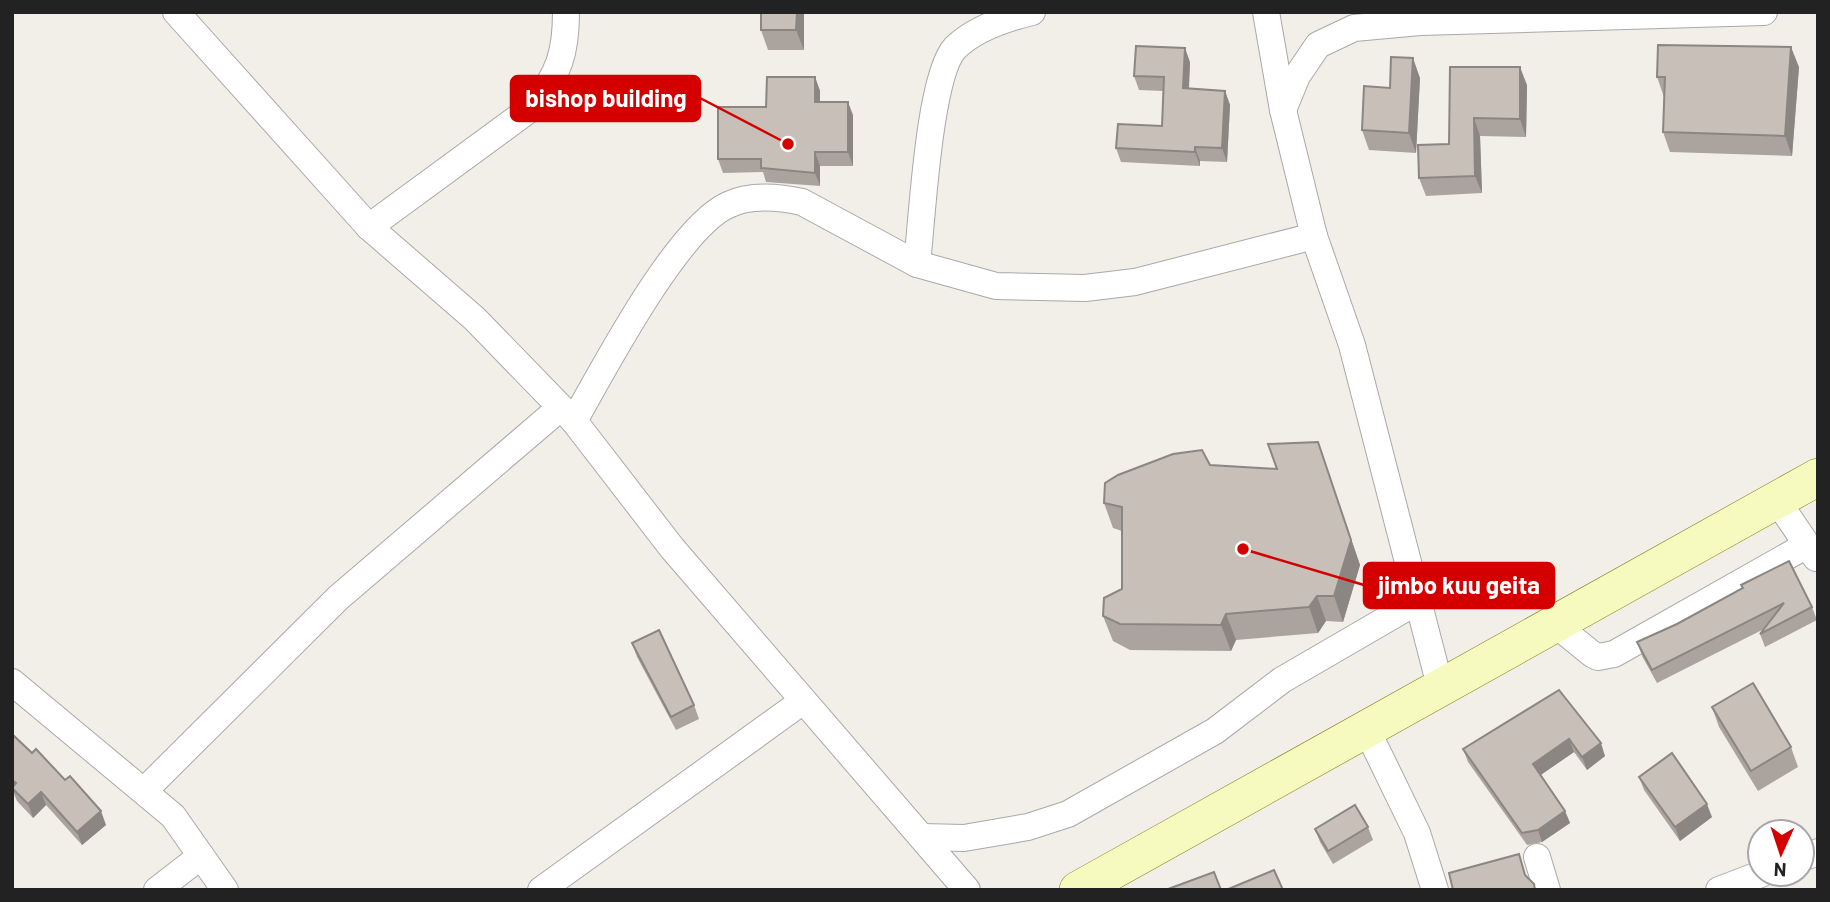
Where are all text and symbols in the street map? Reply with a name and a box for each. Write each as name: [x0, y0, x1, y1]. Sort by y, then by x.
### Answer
callout: bishop building: [511, 76, 700, 121]
text: bishop building: [525, 83, 687, 112]
callout: jimbo kuu geita: [1364, 563, 1554, 608]
text: jimbo kuu geita: [1376, 570, 1540, 599]
north arrow: [1746, 818, 1816, 888]
text: N: [1773, 859, 1787, 882]

